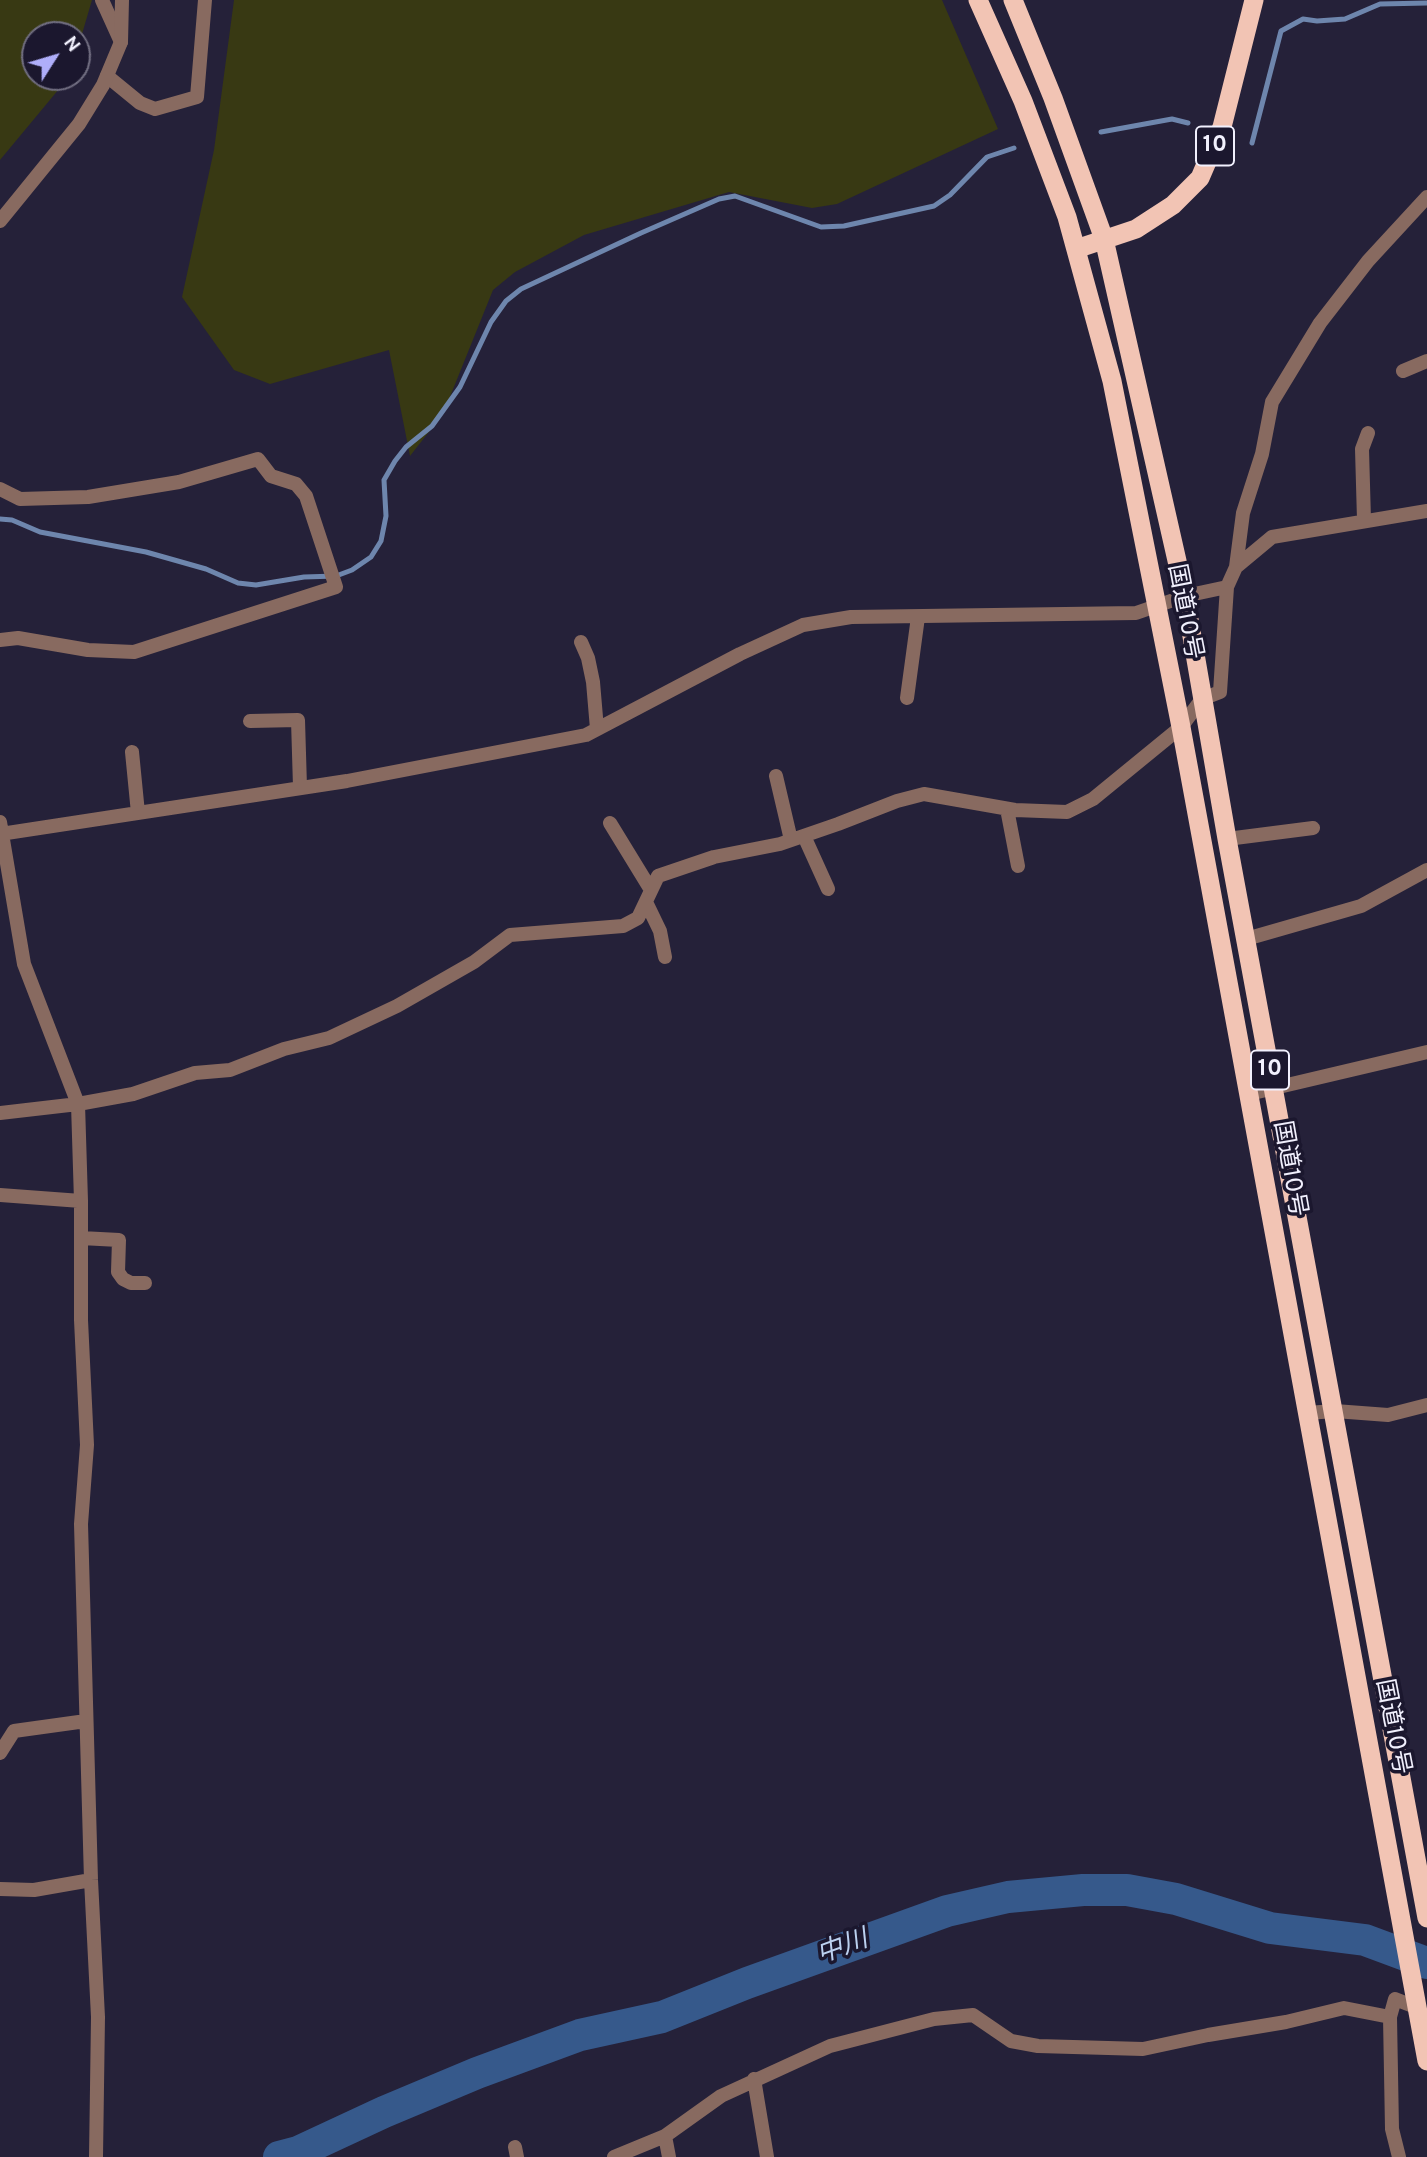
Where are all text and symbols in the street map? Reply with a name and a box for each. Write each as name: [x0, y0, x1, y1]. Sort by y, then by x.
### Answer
north arrow: [21, 21, 91, 91]
text: N: [57, 32, 85, 57]
road number: 10: [1196, 127, 1234, 166]
street label: 国道10号: [1160, 562, 1206, 662]
road number: 10: [1251, 1050, 1289, 1090]
street label: 国道10号: [1265, 1119, 1311, 1219]
street label: 国道10号: [1368, 1677, 1414, 1777]
water label: 中川: [813, 1925, 873, 1973]

